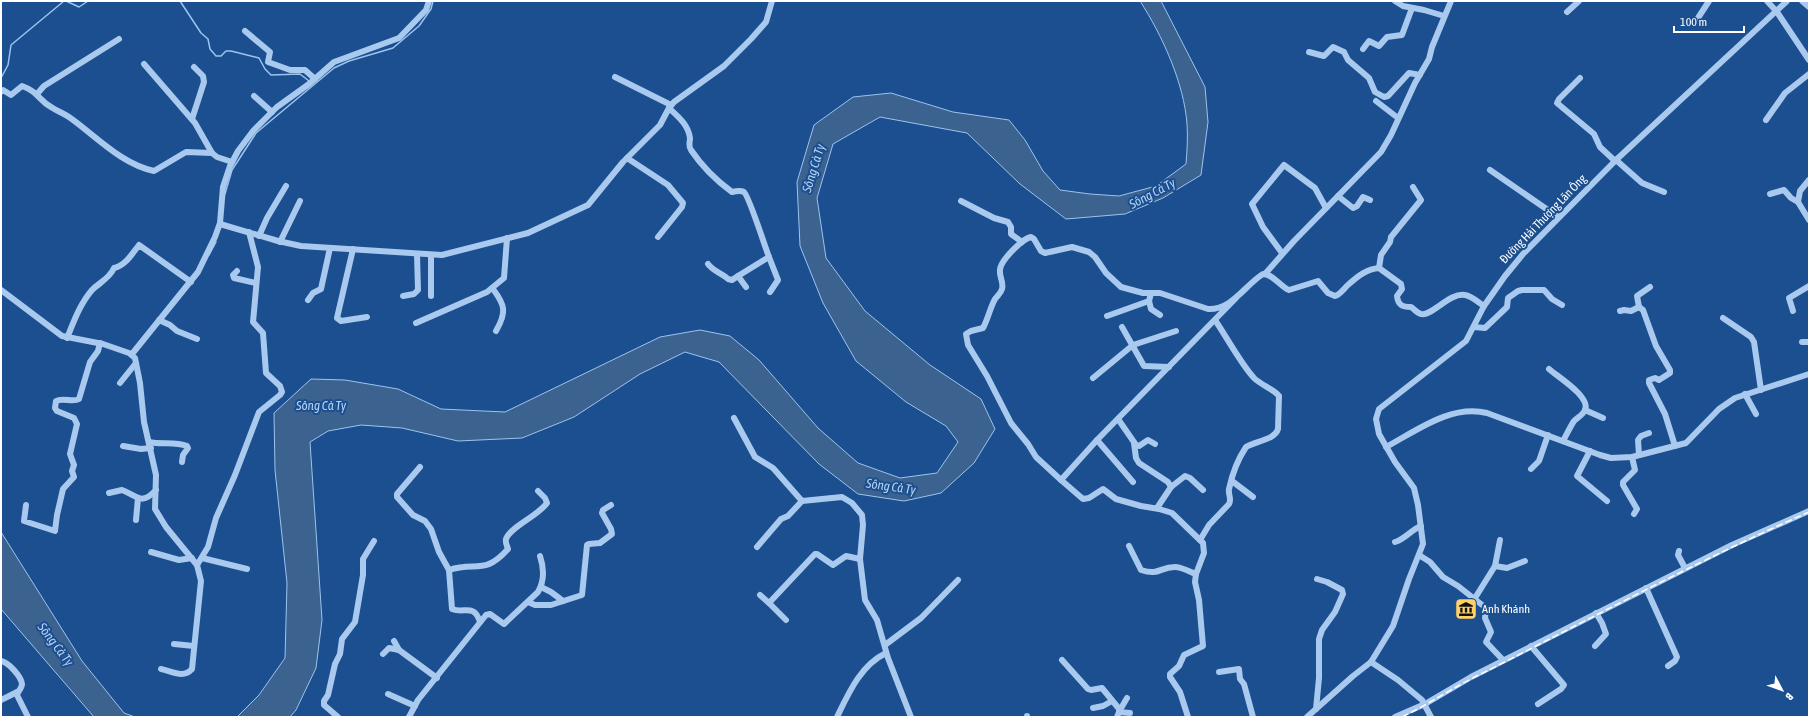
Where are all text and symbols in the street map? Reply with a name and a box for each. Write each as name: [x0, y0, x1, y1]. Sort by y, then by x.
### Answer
scale bar: [1674, 8, 1744, 34]
text: 100 m: [1680, 15, 1707, 29]
water label: Sông Cà Ty: [799, 141, 828, 195]
street label: Đường Hải Thượng Lãn Ông: [1497, 171, 1590, 266]
water label: Sông Cà Ty: [1126, 175, 1178, 212]
water label: Sông Cà Ty: [295, 398, 347, 413]
water label: Sông Cà Ty: [864, 475, 917, 497]
museum icon: Anh Khánh: [1453, 596, 1479, 622]
place label: Anh Khánh: [1482, 602, 1530, 616]
water label: Sông Cà Ty: [34, 619, 77, 669]
north arrow: [1762, 670, 1802, 710]
text: B: [1783, 691, 1796, 703]

